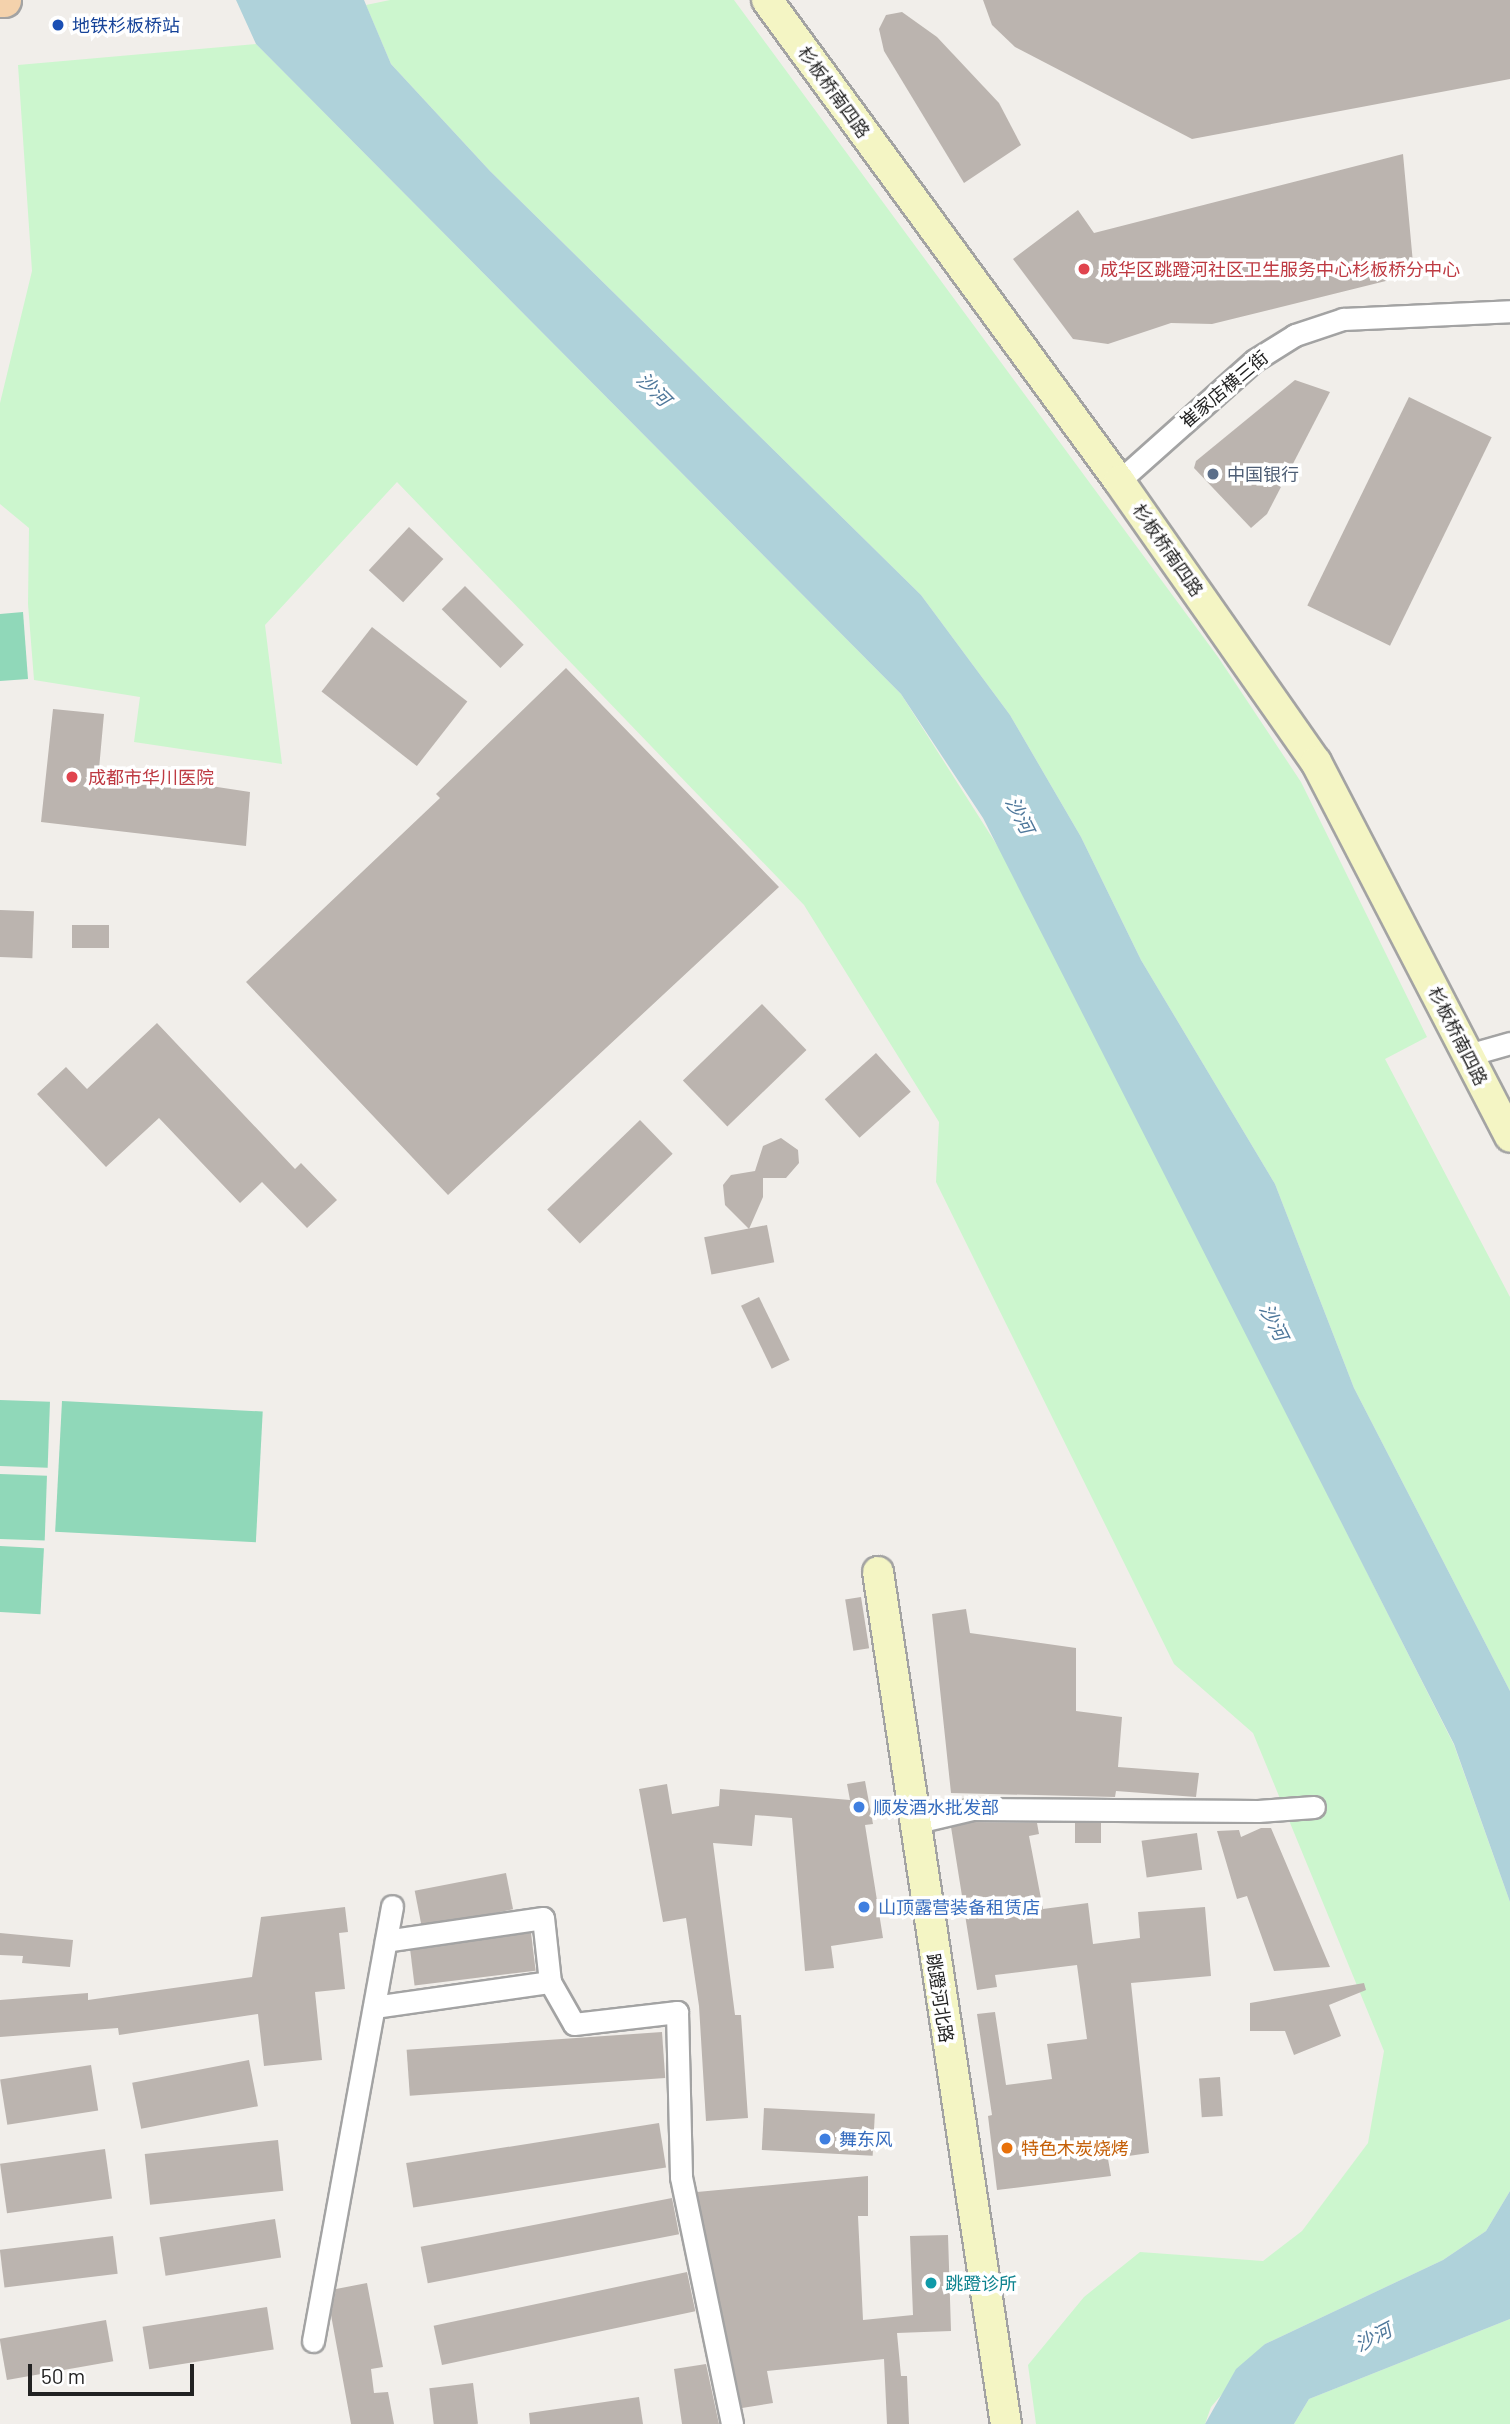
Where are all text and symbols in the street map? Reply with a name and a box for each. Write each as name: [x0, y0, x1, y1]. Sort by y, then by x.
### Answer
place label: 地铁杉板桥站: [72, 14, 180, 36]
marker: 地铁杉板桥站: [50, 17, 66, 33]
street label: 杉板桥南四路: [794, 42, 874, 142]
place label: 成华区跳蹬河社区卫生服务中心杉板桥分中心: [1100, 258, 1460, 280]
marker: 成华区跳蹬河社区卫生服务中心杉板桥分中心: [1074, 259, 1094, 279]
street label: 崔家店横三街: [1176, 346, 1272, 432]
water label: 沙河: [633, 368, 675, 410]
place label: 中国银行: [1227, 463, 1299, 485]
marker: 中国银行: [1205, 466, 1221, 482]
street label: 杉板桥南四路: [1128, 500, 1208, 600]
place label: 成都市华川医院: [88, 766, 214, 788]
marker: 成都市华川医院: [62, 767, 82, 787]
water label: 沙河: [1001, 793, 1039, 837]
street label: 杉板桥南四路: [1424, 983, 1492, 1089]
water label: 沙河: [1255, 1300, 1293, 1344]
place label: 顺发酒水批发部: [873, 1796, 999, 1818]
marker: 顺发酒水批发部: [851, 1799, 867, 1815]
place label: 山顶露营装备租赁店: [878, 1896, 1040, 1918]
marker: 山顶露营装备租赁店: [856, 1899, 872, 1915]
street label: 跳蹬河北路: [922, 1952, 958, 2044]
place label: 舞东风: [839, 2128, 893, 2150]
marker: 舞东风: [817, 2131, 833, 2147]
place label: 特色木炭烧烤: [1021, 2137, 1129, 2159]
marker: 特色木炭烧烤: [999, 2140, 1015, 2156]
place label: 跳蹬诊所: [945, 2272, 1017, 2294]
marker: 跳蹬诊所: [923, 2275, 939, 2291]
water label: 沙河: [1351, 2318, 1395, 2356]
scale bar: [32, 2350, 198, 2394]
text: 50 m: [41, 2363, 85, 2388]

